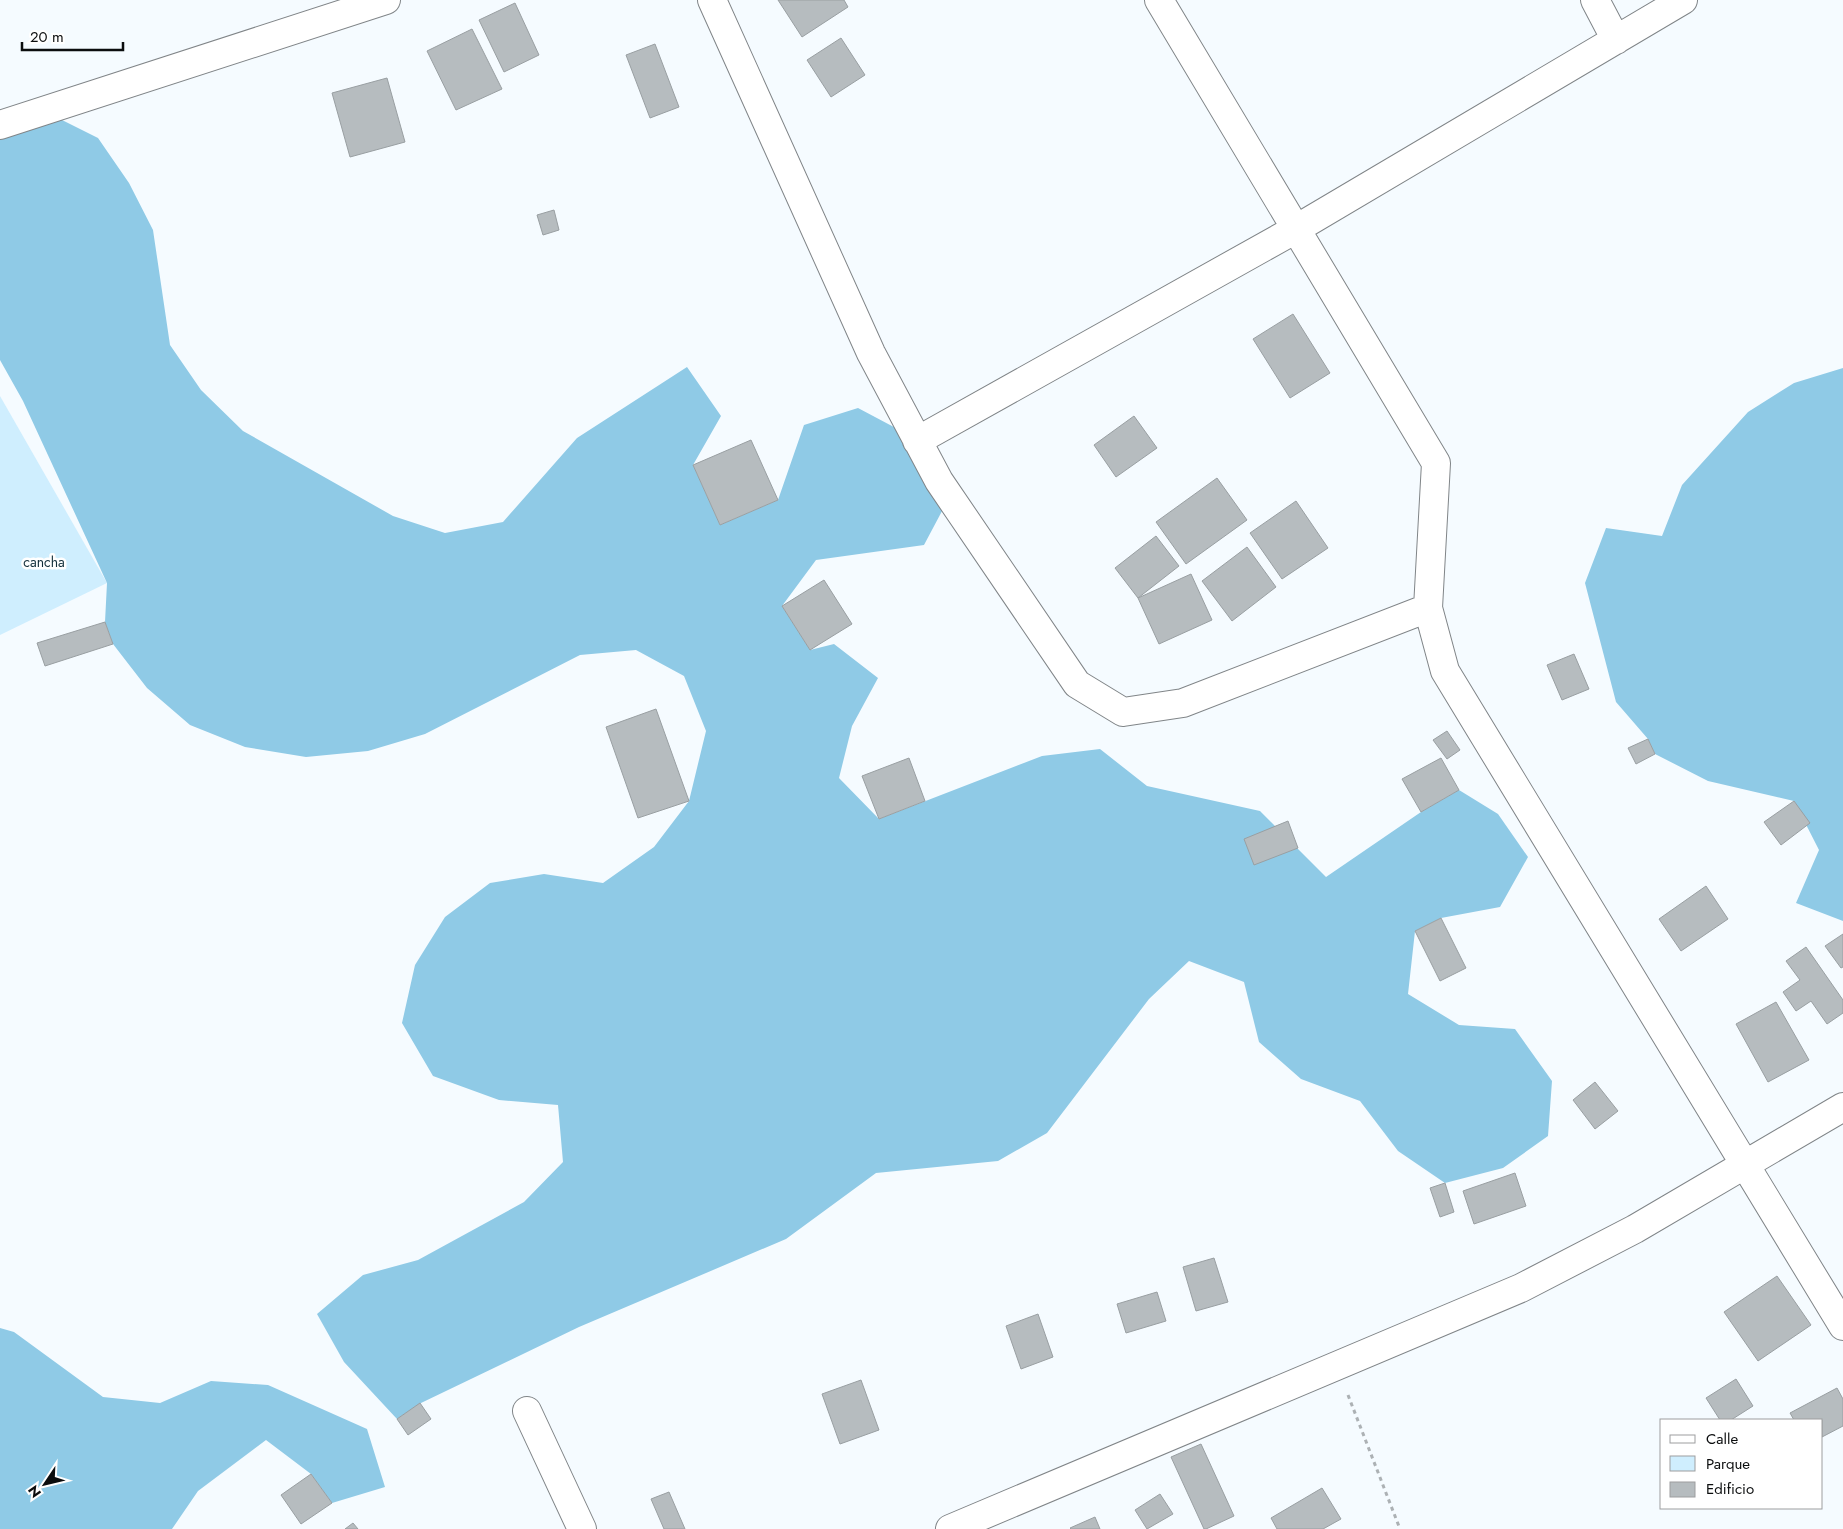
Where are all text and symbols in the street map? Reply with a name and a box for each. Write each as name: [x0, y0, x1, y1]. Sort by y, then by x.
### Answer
scale bar: [22, 20, 124, 52]
text: 20 m: [30, 26, 64, 48]
park label: cancha: [23, 552, 65, 572]
legend: [1660, 1419, 1823, 1509]
text: Calle: [1706, 1428, 1738, 1450]
text: Parque: [1706, 1453, 1750, 1475]
north arrow: [20, 1459, 70, 1509]
text: Edificio: [1706, 1478, 1754, 1500]
text: N: [23, 1481, 46, 1502]

